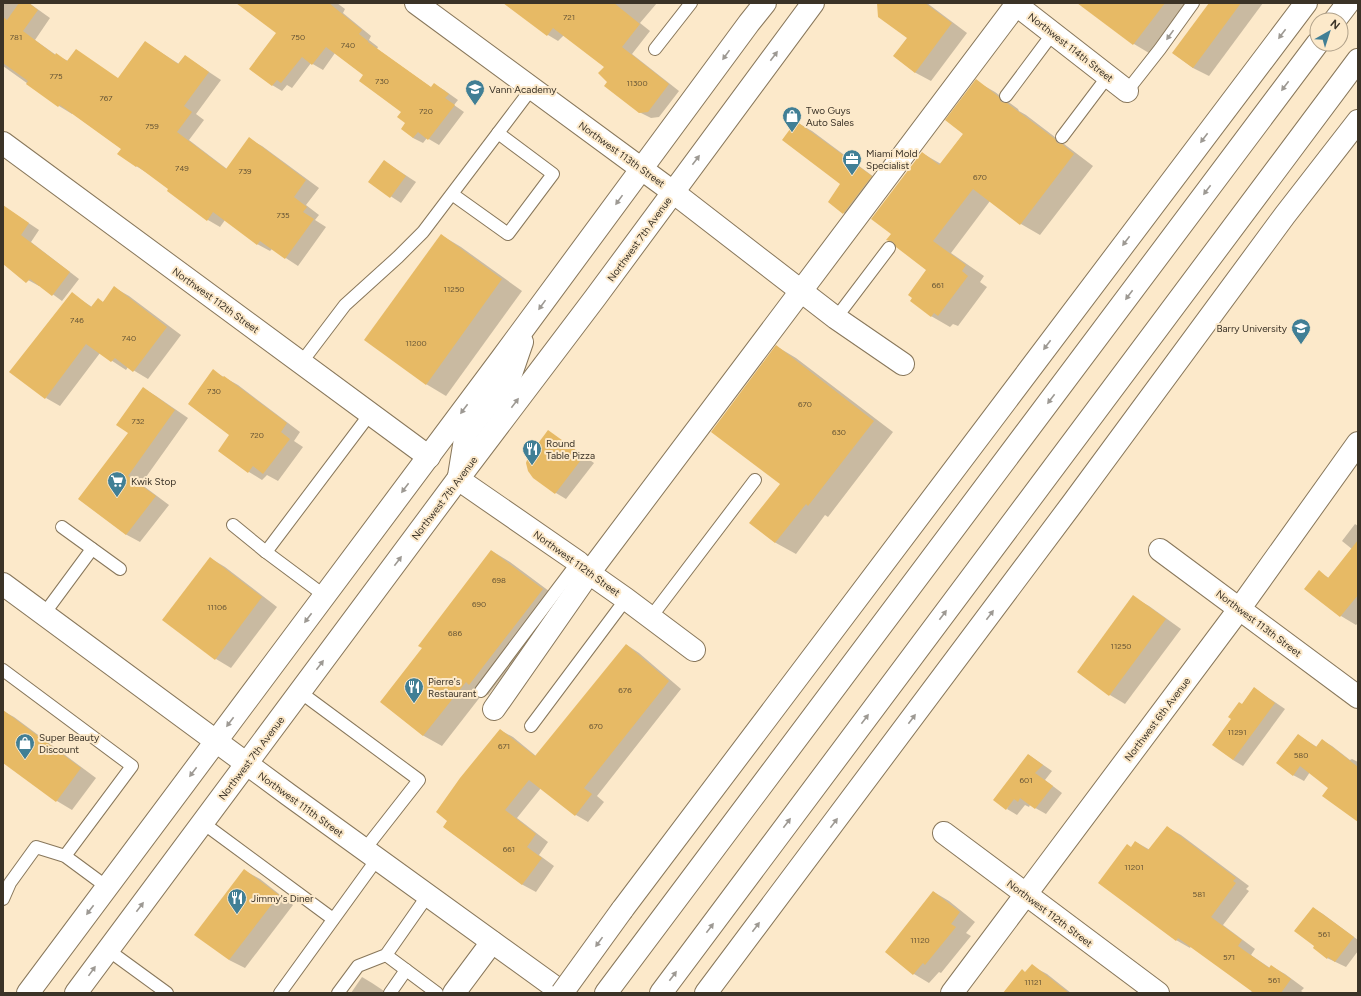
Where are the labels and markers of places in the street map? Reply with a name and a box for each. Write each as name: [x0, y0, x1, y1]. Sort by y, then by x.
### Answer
school or university icon: Vann Academy: [464, 78, 486, 106]
place label: Vann Academy: [489, 83, 557, 96]
place label: Two Guys Auto Sales: [806, 104, 854, 129]
shop icon: Two Guys Auto Sales: [781, 105, 803, 133]
place label: Miami Mold Specialist: [866, 147, 918, 172]
office icon: Miami Mold Specialist: [841, 148, 863, 176]
school or university icon: Barry University: [1290, 317, 1312, 345]
place label: Barry University: [1216, 322, 1288, 335]
place label: Round Table Pizza: [546, 437, 595, 462]
restaurant icon: Round Table Pizza: [521, 438, 543, 466]
supermarket icon: Kwik Stop: [106, 470, 128, 498]
place label: Kwik Stop: [131, 475, 176, 488]
place label: Pierre's Restaurant: [428, 675, 477, 700]
restaurant icon: Pierre's Restaurant: [403, 676, 425, 704]
place label: Super Beauty Discount: [39, 731, 100, 756]
shop icon: Super Beauty Discount: [14, 732, 36, 760]
restaurant icon: Jimmy's Diner: [226, 887, 248, 915]
place label: Jimmy's Diner: [251, 892, 314, 905]

